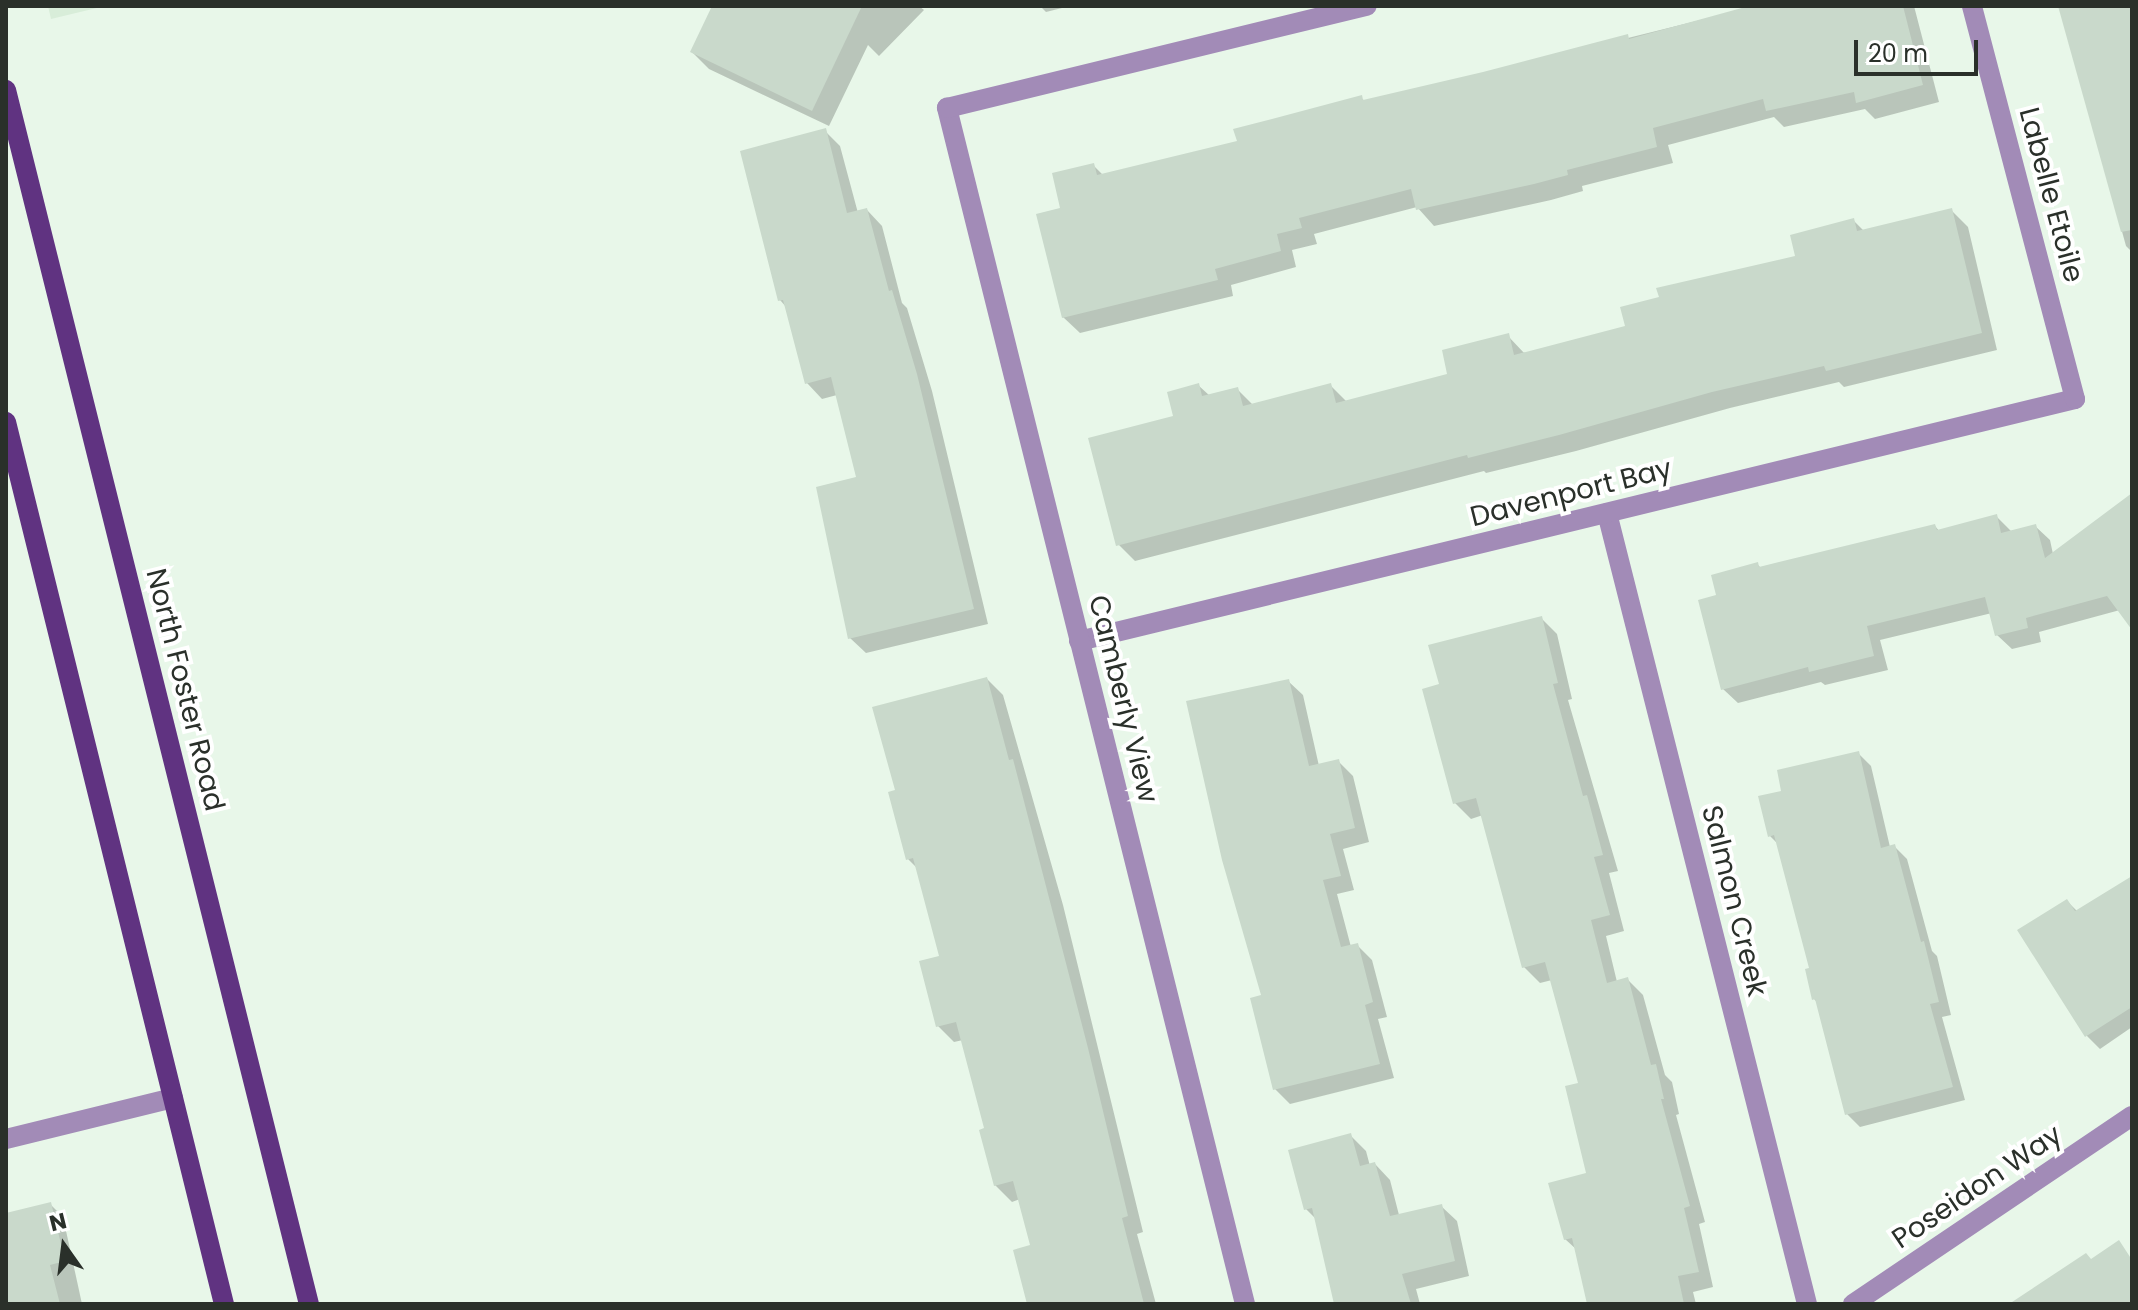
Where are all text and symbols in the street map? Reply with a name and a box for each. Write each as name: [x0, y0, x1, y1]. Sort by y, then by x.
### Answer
scale bar: [1858, 24, 1982, 74]
text: 20 m: [1868, 37, 1928, 70]
street label: Labelle Etoile: [2012, 104, 2090, 286]
street label: Davenport Bay: [1467, 452, 1675, 534]
street label: North Foster Road: [139, 565, 231, 815]
street label: Camberly View: [1081, 592, 1165, 806]
street label: Salmon Creek: [1694, 802, 1774, 1000]
street label: Poseidon Way: [1886, 1118, 2068, 1256]
text: N: [46, 1205, 70, 1239]
north arrow: [24, 1206, 104, 1286]

